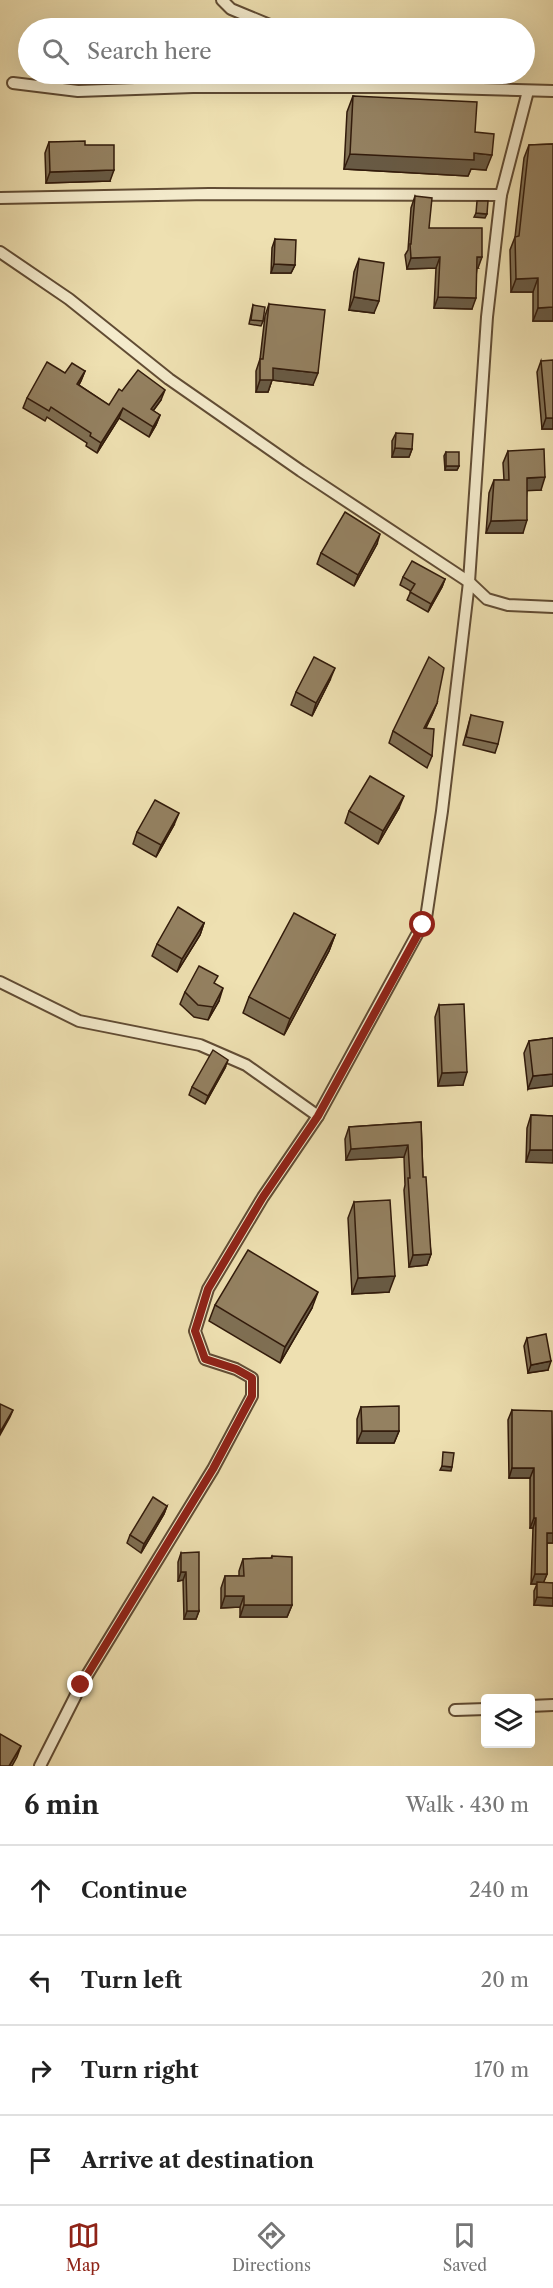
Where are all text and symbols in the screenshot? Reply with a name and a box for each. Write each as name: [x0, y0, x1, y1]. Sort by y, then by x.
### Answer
search box: [18, 18, 535, 84]
icon: search: [39, 35, 72, 68]
text: Search here: [87, 38, 212, 65]
route start: [409, 911, 435, 937]
route end: [67, 1671, 93, 1697]
map controls: [481, 1694, 535, 1748]
button: layers: [481, 1694, 535, 1748]
text: 6 min: [24, 1789, 99, 1821]
text: Walk · 430 m: [406, 1793, 529, 1817]
icon: ahead: [24, 1874, 57, 1907]
text: Continue: [81, 1877, 187, 1904]
text: 240 m: [469, 1878, 529, 1902]
icon: left: [24, 1964, 57, 1997]
text: Turn left: [81, 1967, 182, 1994]
text: 20 m: [481, 1968, 529, 1992]
icon: right: [24, 2054, 57, 2087]
text: Turn right: [81, 2057, 199, 2084]
text: 170 m: [474, 2058, 529, 2082]
icon: arrive: [24, 2144, 57, 2177]
text: Arrive at destination: [81, 2147, 314, 2174]
tab: Map: [66, 2219, 100, 2275]
tab: Directions: [232, 2219, 311, 2275]
tab: Saved: [443, 2219, 487, 2275]

